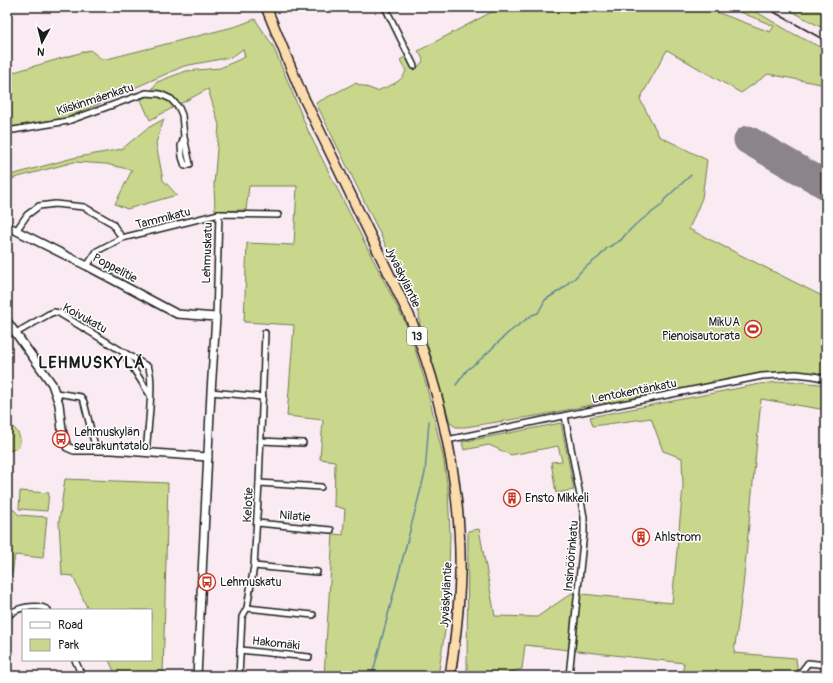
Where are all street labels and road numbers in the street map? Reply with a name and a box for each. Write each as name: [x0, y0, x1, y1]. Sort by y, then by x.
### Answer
street label: Kiiskinmäenkatu: [54, 80, 136, 119]
street label: Tammikatu: [134, 204, 192, 233]
street label: Lehmuskatu: [199, 222, 216, 284]
street label: Jyväskyläntie: [381, 244, 424, 310]
street label: Poppelitie: [90, 250, 140, 286]
street label: Koivukatu: [60, 300, 110, 337]
road number: 13: [407, 327, 427, 345]
street label: Lentokentänkatu: [590, 376, 678, 407]
street label: Kelotie: [240, 487, 257, 523]
street label: Nilatie: [279, 508, 311, 525]
street label: Insinöörinkatu: [561, 520, 582, 592]
street label: Jyväskyläntie: [437, 562, 456, 628]
street label: Hakomäki: [251, 634, 300, 653]

